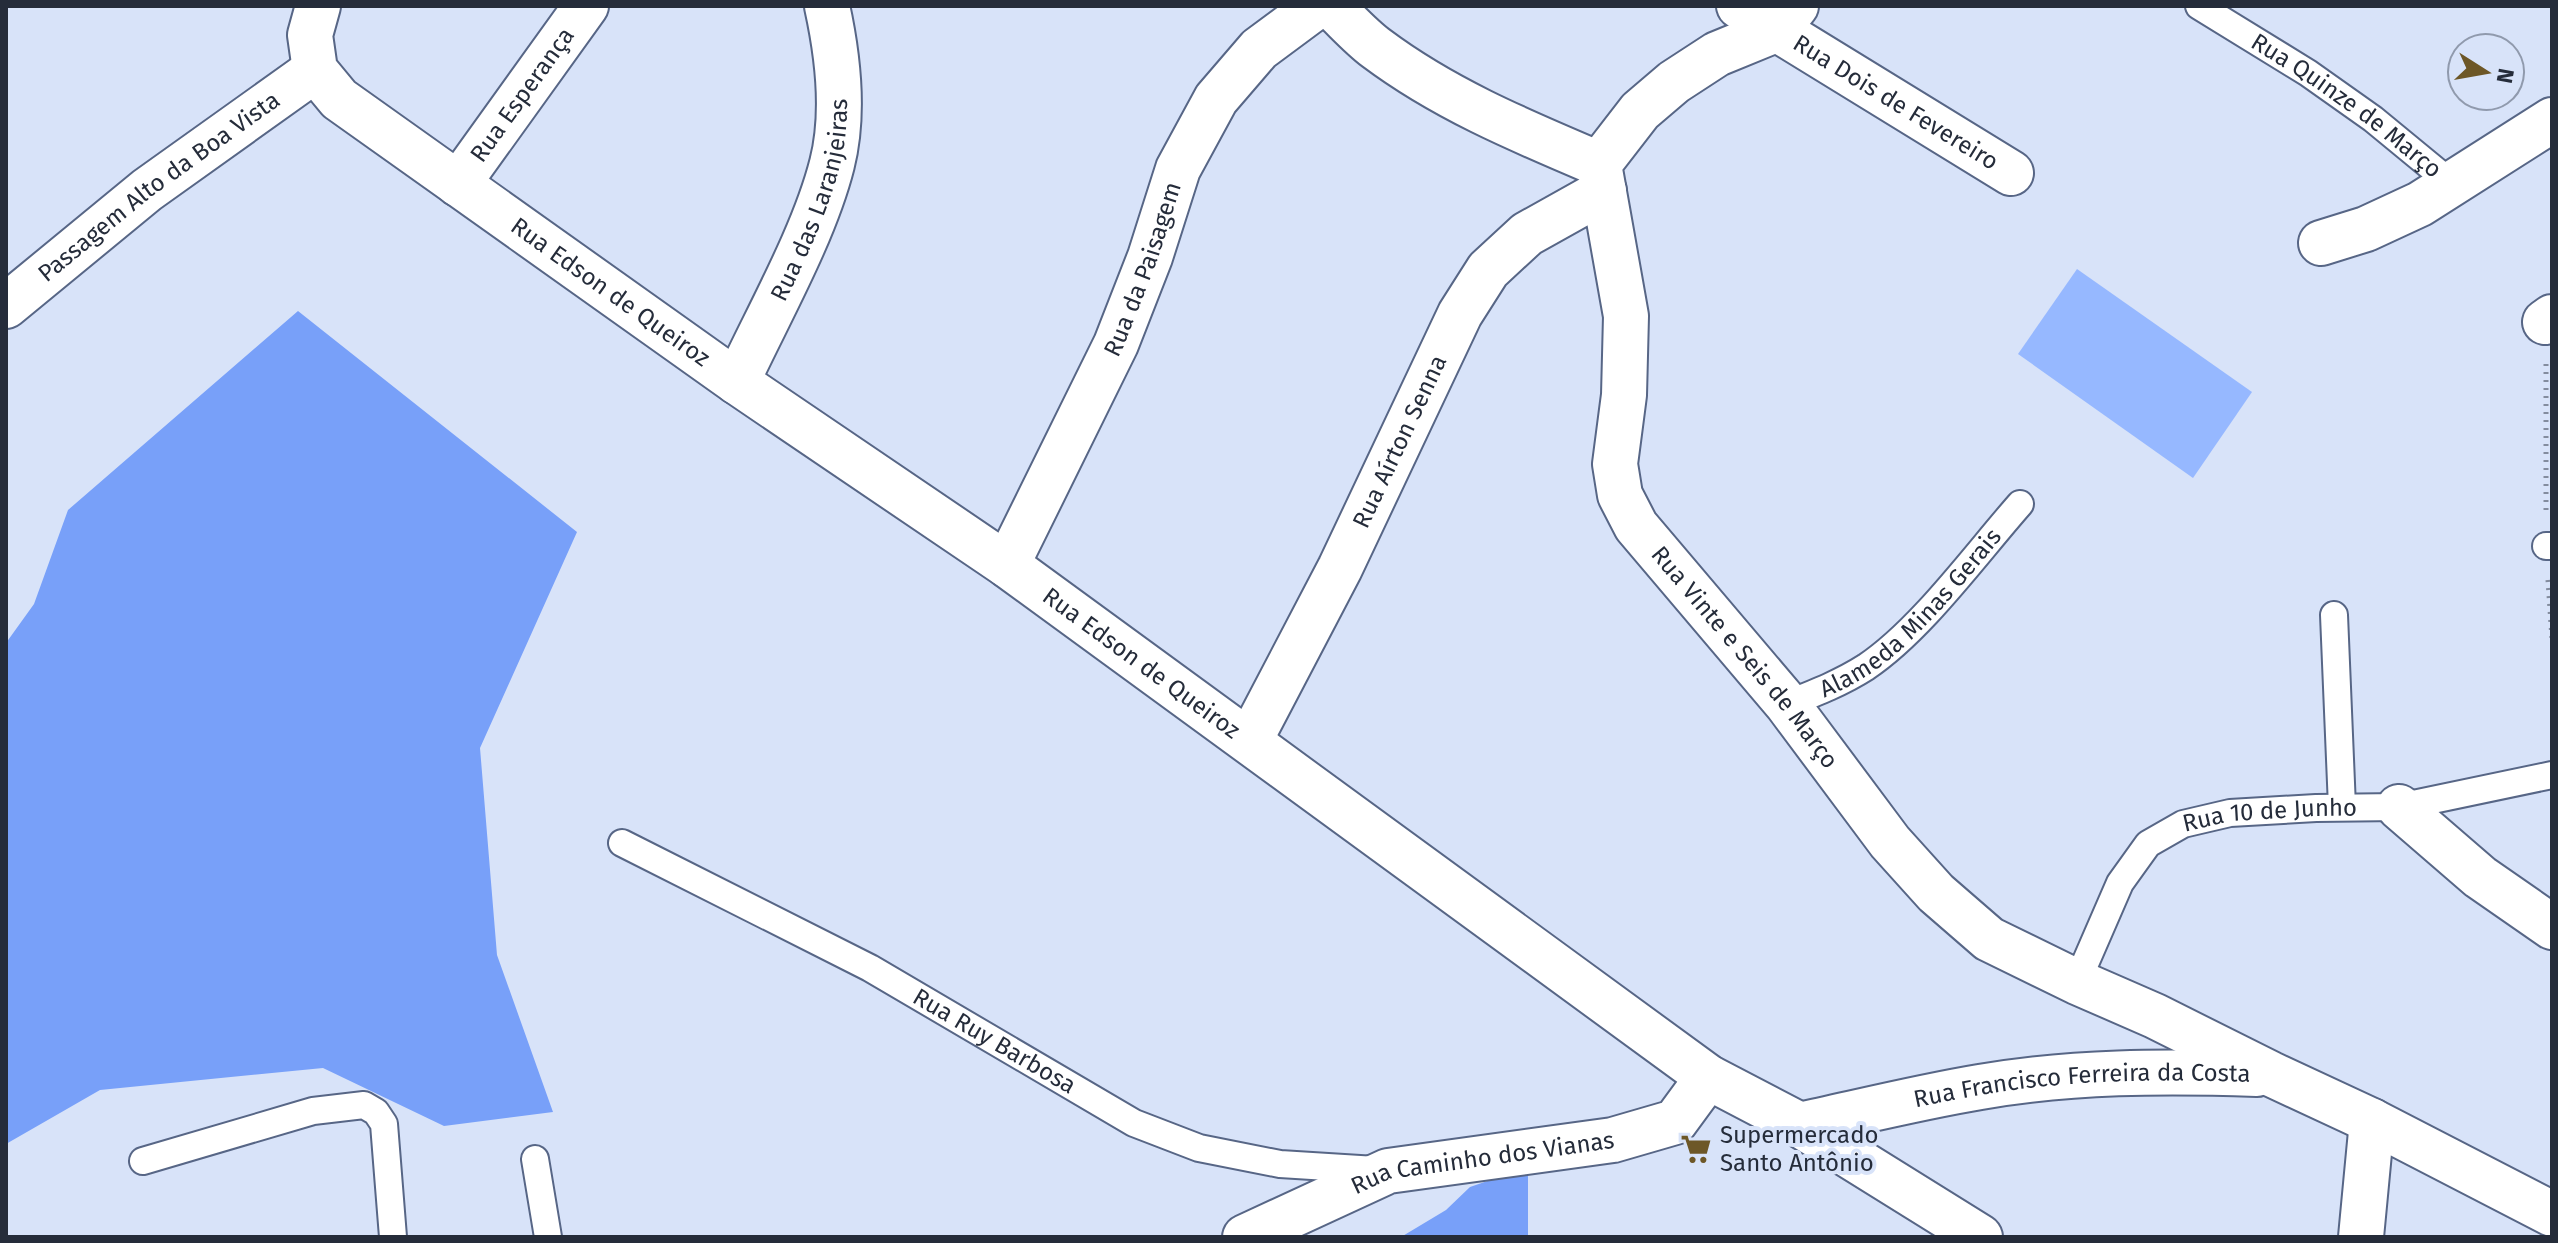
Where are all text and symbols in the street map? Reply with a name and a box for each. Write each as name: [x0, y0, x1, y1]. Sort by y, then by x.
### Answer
street label: Rua Esperança: [464, 22, 580, 167]
street label: Rua Quinze de Março: [2246, 28, 2447, 184]
street label: Rua Dois de Fevereiro: [1788, 29, 2003, 176]
north arrow: [2446, 32, 2526, 112]
text: N: [2490, 66, 2520, 85]
street label: Passagem Alto da Boa Vista: [32, 86, 285, 288]
street label: Rua das Laranjeiras: [765, 99, 853, 306]
street label: Rua da Paisagem: [1098, 178, 1187, 361]
street label: Rua Edson de Queiroz: [505, 212, 715, 372]
street label: Rua Aírton Senna: [1347, 351, 1453, 532]
street label: Alameda Minas Gerais: [1815, 523, 2007, 703]
street label: Rua Vinte e Seis de Março: [1645, 541, 1844, 774]
street label: Rua Edson de Queiroz: [1037, 582, 1246, 744]
street label: Rua 10 de Junho: [2180, 794, 2357, 838]
street label: Rua Ruy Barbosa: [908, 982, 1081, 1100]
street label: Rua Francisco Ferreira da Costa: [1911, 1058, 2251, 1113]
place label: Supermercado Santo Antônio: [1720, 1121, 1879, 1177]
street label: Rua Caminho dos Vianas: [1347, 1126, 1616, 1200]
supermarket icon: Supermercado Santo Antônio: [1679, 1132, 1713, 1166]

